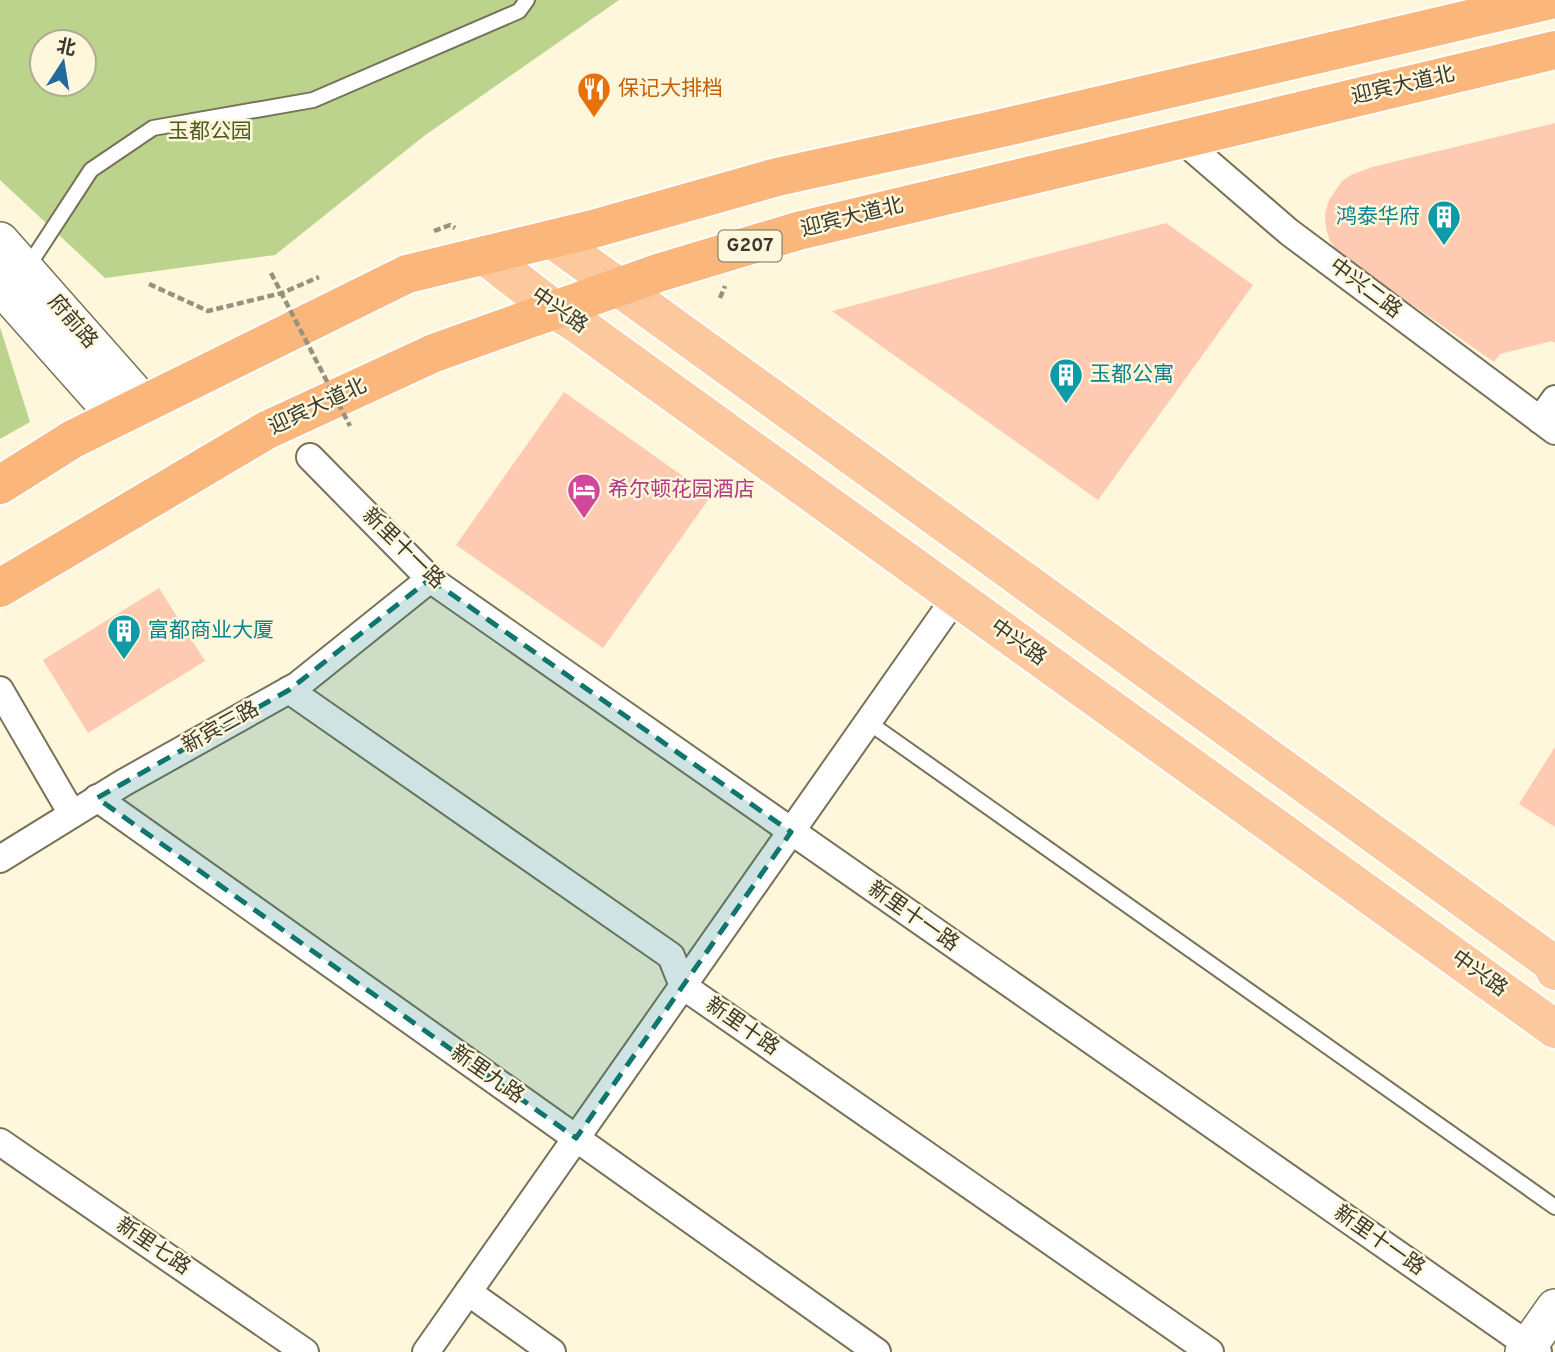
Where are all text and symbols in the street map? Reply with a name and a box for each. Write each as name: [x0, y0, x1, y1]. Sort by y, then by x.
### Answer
north arrow: [28, 28, 98, 98]
text: 北: [54, 35, 78, 62]
street label: 迎宾大道北: [1349, 61, 1457, 111]
restaurant icon: 保记大排档: [575, 70, 613, 119]
place label: 保记大排档: [618, 76, 723, 103]
park label: 玉都公园: [168, 119, 252, 146]
street label: 迎宾大道北: [798, 192, 906, 244]
building icon: 鸿泰华府: [1425, 198, 1463, 247]
place label: 鸿泰华府: [1336, 204, 1420, 231]
road number: G207: [718, 230, 782, 262]
street label: 中兴二路: [1323, 253, 1407, 325]
street label: 中兴路: [525, 282, 593, 340]
street label: 府前路: [41, 289, 103, 355]
building icon: 玉都公寓: [1047, 356, 1085, 405]
place label: 玉都公寓: [1090, 362, 1174, 389]
street label: 迎宾大道北: [265, 373, 371, 441]
hotel icon: 希尔顿花园酒店: [565, 471, 603, 520]
place label: 希尔顿花园酒店: [608, 477, 755, 504]
street label: 新里十一路: [356, 503, 450, 595]
building icon: 富都商业大厦: [105, 612, 143, 661]
street label: 中兴路: [985, 614, 1051, 672]
place label: 富都商业大厦: [148, 618, 274, 645]
street label: 新宾三路: [178, 696, 264, 760]
street label: 新里十一路: [862, 876, 964, 958]
street label: 中兴路: [1446, 945, 1512, 1003]
street label: 新里十路: [700, 992, 784, 1062]
street label: 新里九路: [445, 1040, 529, 1110]
street label: 新里十一路: [1328, 1200, 1430, 1282]
street label: 新里七路: [111, 1212, 195, 1282]

